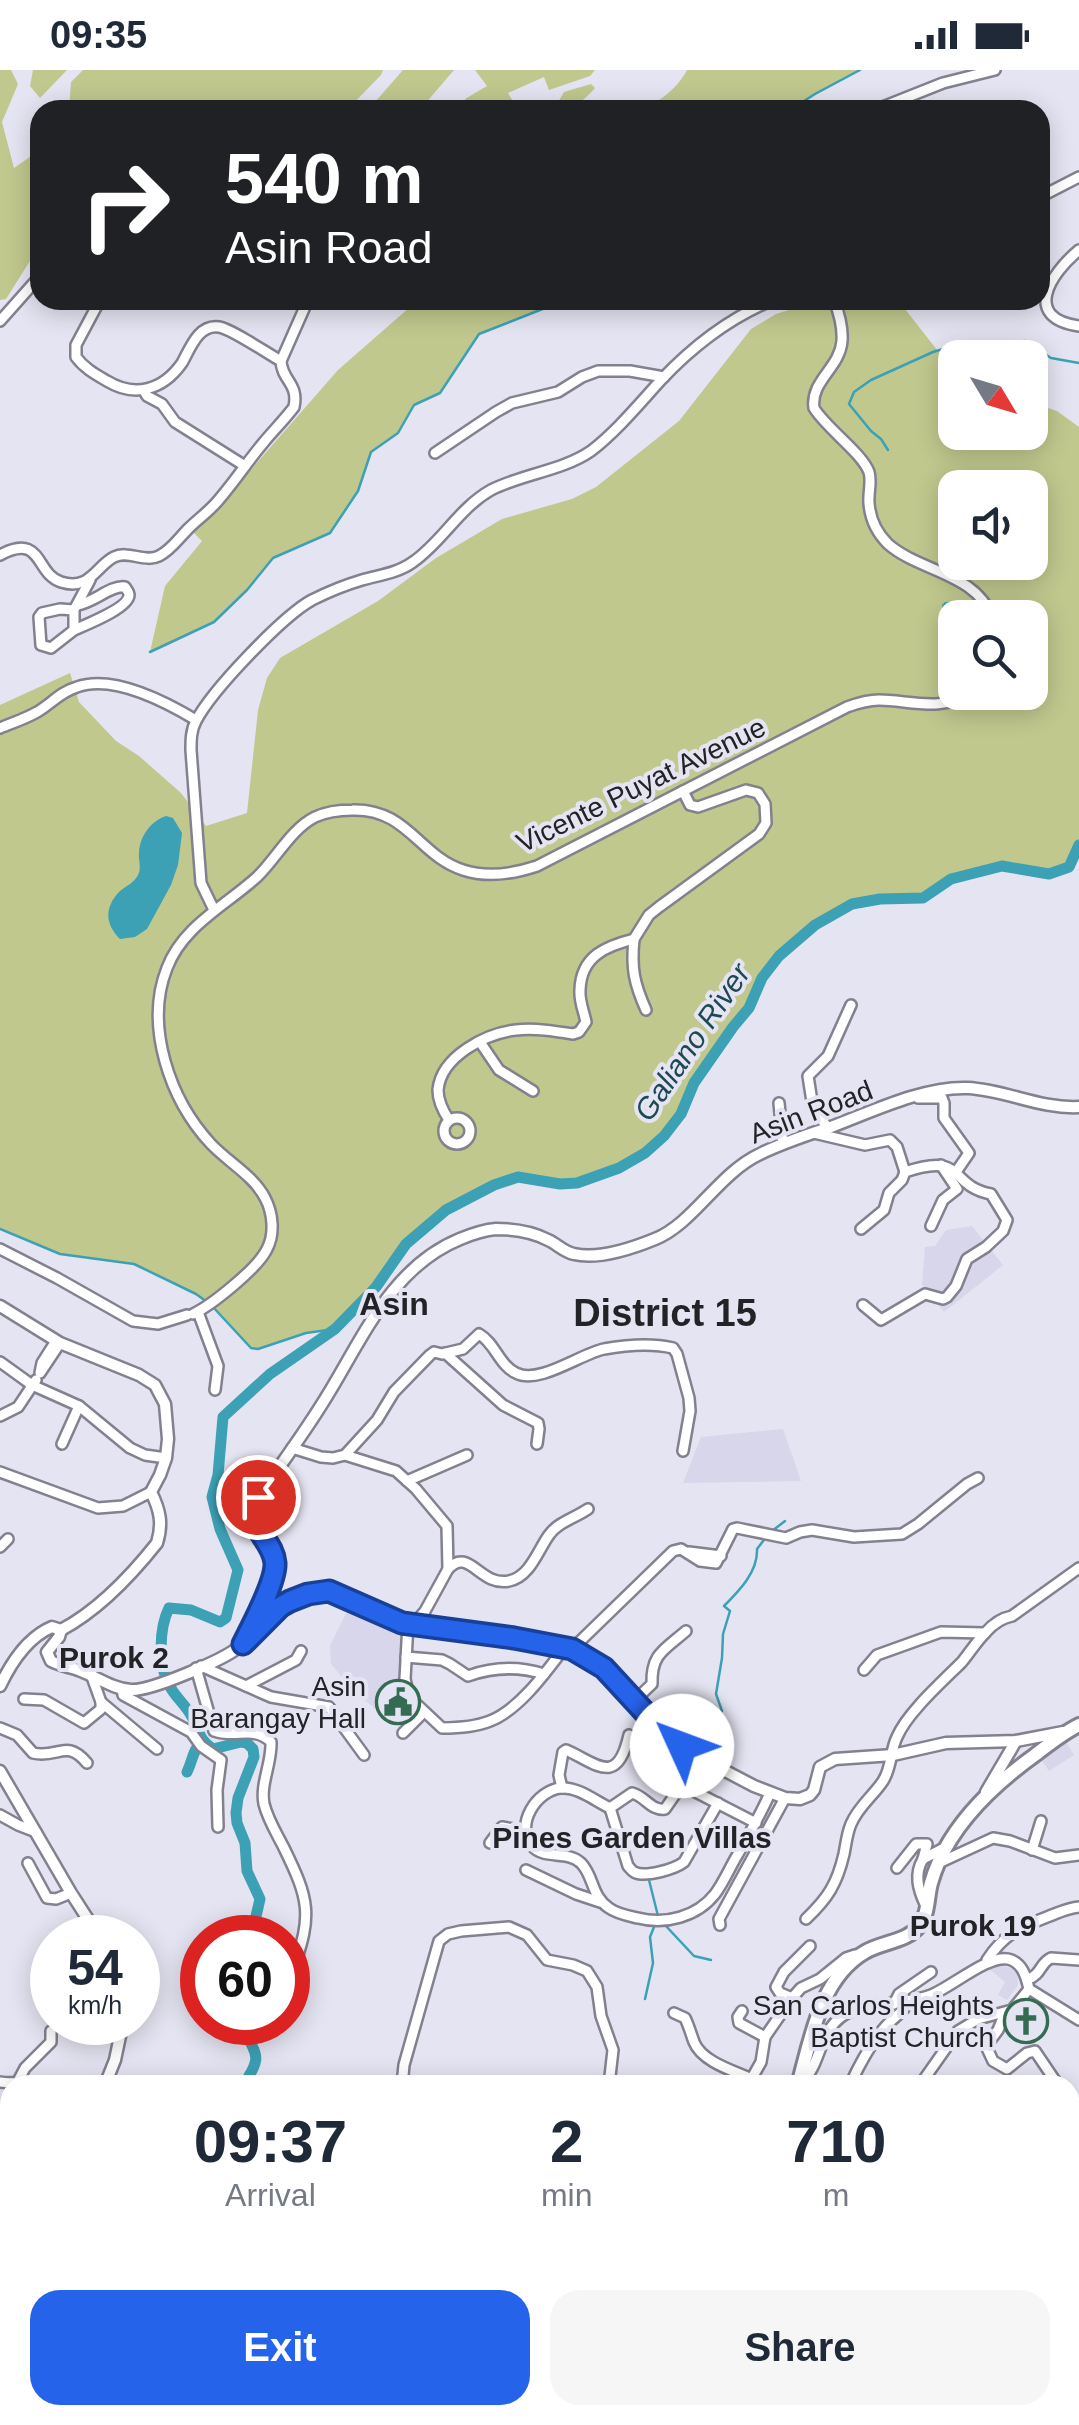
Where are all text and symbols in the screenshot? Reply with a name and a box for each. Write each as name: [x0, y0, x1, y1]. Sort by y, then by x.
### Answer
text: 09:35: [50, 14, 147, 56]
icon: right: [60, 140, 190, 270]
text: 540 m: [225, 140, 423, 218]
text: Asin Road: [225, 222, 433, 273]
north arrow: [938, 340, 1048, 450]
map controls: [938, 340, 1048, 710]
button: sound: [938, 470, 1048, 580]
button: search: [938, 600, 1048, 710]
street label: Vicente Puyat Avenue: [512, 711, 770, 859]
water label: Galiano River: [628, 957, 757, 1127]
street label: Asin Road: [745, 1074, 877, 1150]
district label: Asin: [359, 1286, 429, 1322]
district label: District 15: [573, 1292, 757, 1334]
pin: [216, 1455, 301, 1540]
icon: arrive: [231, 1470, 286, 1525]
district label: Purok 2: [59, 1641, 169, 1674]
place label: Asin Barangay Hall: [190, 1671, 366, 1734]
public building icon: Asin Barangay Hall: [375, 1679, 421, 1725]
position arrow: [630, 1694, 734, 1798]
district label: Pines Garden Villas: [492, 1821, 772, 1854]
district label: Purok 19: [910, 1909, 1036, 1942]
speed limit sign: 60: [180, 1915, 310, 2045]
text: 54: [67, 1940, 123, 1996]
place label: San Carlos Heights Baptist Church: [753, 1990, 994, 2053]
text: km/h: [68, 1991, 122, 2019]
church icon: San Carlos Heights Baptist Church: [1003, 1998, 1049, 2044]
text: 09:37: [194, 2108, 347, 2175]
text: 2: [550, 2108, 583, 2175]
text: 710: [786, 2108, 886, 2175]
text: Arrival: [225, 2177, 316, 2213]
text: min: [541, 2177, 592, 2213]
text: m: [823, 2177, 850, 2213]
button: Exit: [30, 2290, 530, 2405]
button: Share: [550, 2290, 1050, 2405]

